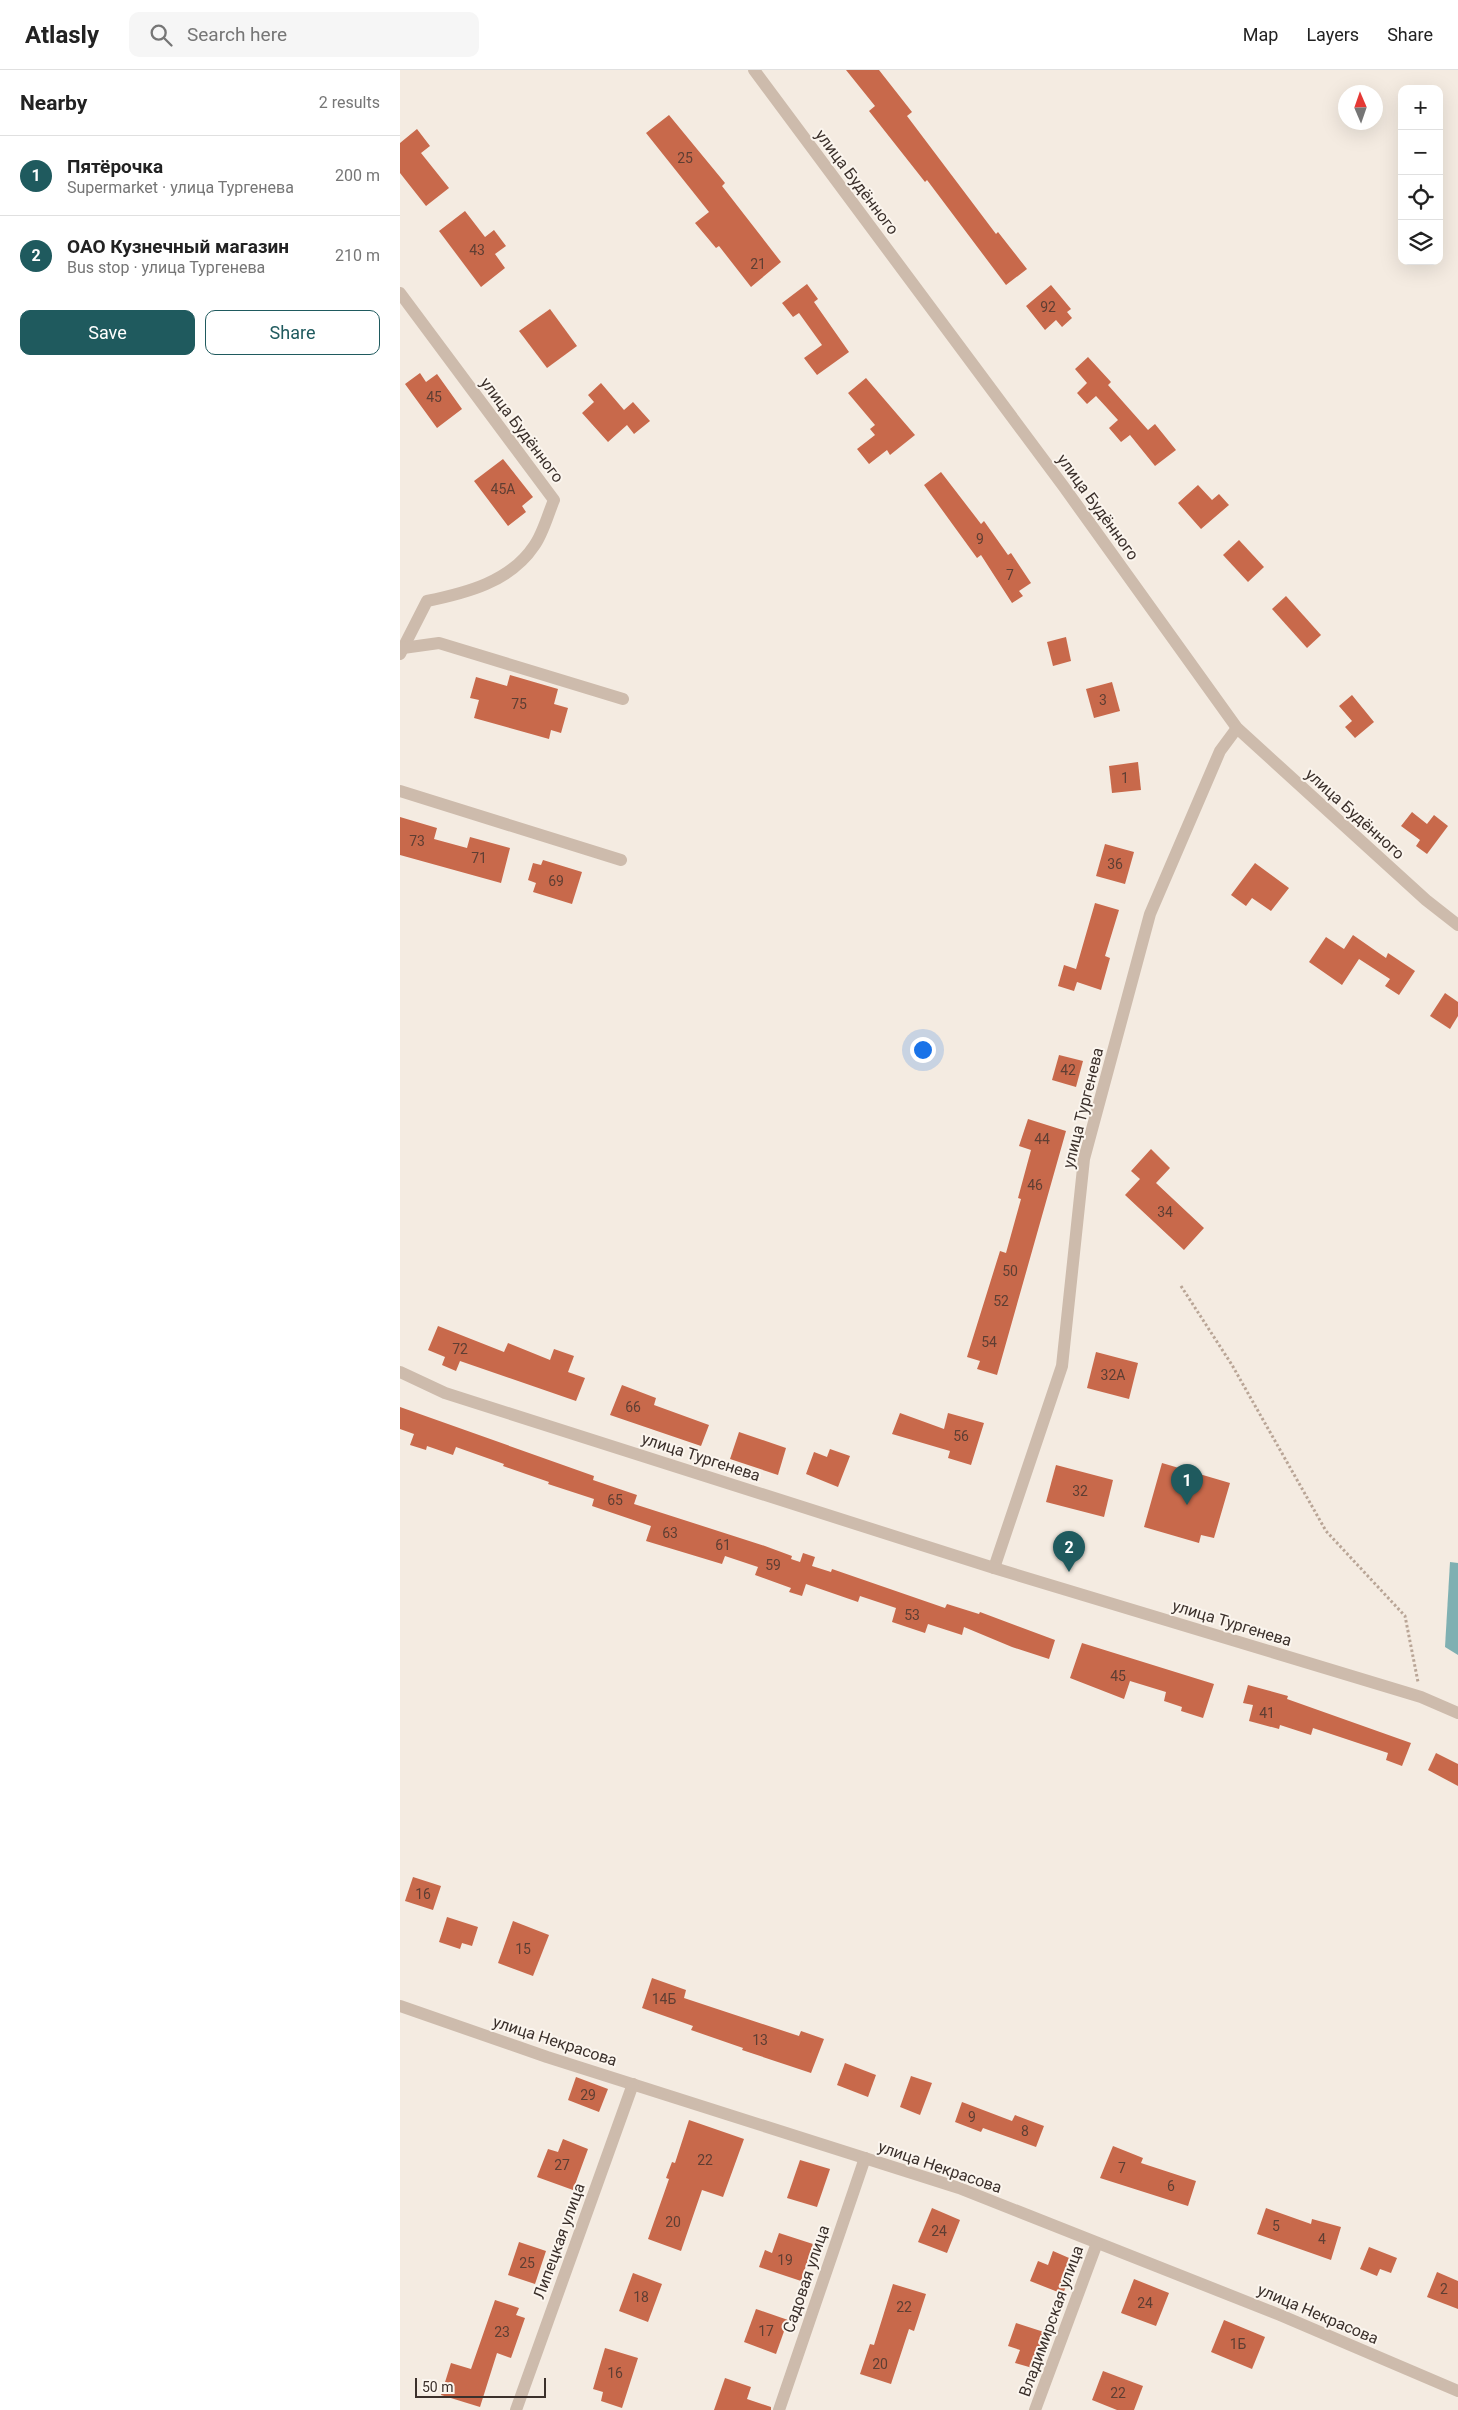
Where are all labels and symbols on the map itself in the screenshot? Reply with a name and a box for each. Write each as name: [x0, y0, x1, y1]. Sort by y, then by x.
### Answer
north arrow: [1338, 85, 1383, 130]
street label: улица Будённого: [811, 126, 903, 238]
house number: 25: [677, 150, 693, 166]
house number: 43: [469, 242, 485, 258]
house number: 21: [750, 256, 766, 272]
house number: 92: [1040, 299, 1056, 315]
street label: улица Будённого: [476, 374, 568, 486]
house number: 45: [426, 389, 442, 405]
street label: улица Будённого: [1053, 450, 1143, 564]
house number: 45А: [491, 481, 515, 497]
house number: 9: [976, 531, 984, 547]
house number: 7: [1006, 567, 1014, 583]
house number: 3: [1099, 692, 1107, 708]
house number: 75: [511, 696, 527, 712]
street label: улица Будённого: [1302, 765, 1408, 863]
house number: 1: [1121, 770, 1129, 786]
house number: 73: [409, 833, 425, 849]
house number: 71: [471, 850, 487, 866]
house number: 36: [1107, 856, 1123, 872]
house number: 69: [548, 873, 564, 889]
your location: [910, 1037, 936, 1063]
street label: улица Тургенева: [1059, 1046, 1107, 1170]
house number: 42: [1060, 1062, 1076, 1078]
house number: 44: [1034, 1131, 1050, 1147]
house number: 46: [1027, 1177, 1043, 1193]
house number: 34: [1157, 1204, 1173, 1220]
house number: 50: [1002, 1263, 1018, 1279]
house number: 52: [993, 1293, 1009, 1309]
house number: 54: [981, 1334, 997, 1350]
house number: 72: [452, 1341, 468, 1357]
house number: 32А: [1101, 1367, 1125, 1383]
house number: 66: [625, 1399, 641, 1415]
house number: 56: [953, 1428, 969, 1444]
street label: улица Тургенева: [639, 1429, 763, 1485]
pin: 1: [1171, 1464, 1203, 1505]
house number: 32: [1072, 1483, 1088, 1499]
house number: 65: [607, 1492, 623, 1508]
house number: 63: [662, 1525, 678, 1541]
pin: 2: [1053, 1531, 1085, 1572]
house number: 61: [715, 1537, 731, 1553]
house number: 59: [765, 1557, 781, 1573]
street label: улица Тургенева: [1170, 1596, 1294, 1650]
house number: 53: [904, 1607, 920, 1623]
house number: 45: [1110, 1668, 1126, 1684]
house number: 41: [1259, 1705, 1275, 1721]
house number: 16: [415, 1886, 431, 1902]
house number: 15: [515, 1941, 531, 1957]
house number: 14Б: [652, 1991, 676, 2007]
street label: улица Некрасова: [490, 2012, 620, 2070]
house number: 13: [752, 2032, 768, 2048]
house number: 29: [580, 2087, 596, 2103]
house number: 9: [968, 2109, 976, 2125]
house number: 8: [1021, 2123, 1029, 2139]
street label: улица Некрасова: [876, 2137, 1004, 2197]
house number: 22: [697, 2152, 713, 2168]
house number: 27: [554, 2157, 570, 2173]
house number: 7: [1118, 2160, 1126, 2176]
house number: 6: [1167, 2178, 1175, 2194]
street label: Липецкая улица: [529, 2181, 589, 2301]
house number: 20: [665, 2214, 681, 2230]
house number: 5: [1272, 2218, 1280, 2234]
street label: Садовая улица: [779, 2223, 833, 2335]
house number: 24: [931, 2223, 947, 2239]
house number: 4: [1318, 2231, 1326, 2247]
street label: Владимирская улица: [1015, 2243, 1087, 2399]
house number: 19: [777, 2252, 793, 2268]
house number: 25: [519, 2255, 535, 2271]
street label: улица Некрасова: [1255, 2280, 1381, 2348]
house number: 2: [1440, 2281, 1448, 2297]
house number: 18: [633, 2289, 649, 2305]
house number: 24: [1137, 2295, 1153, 2311]
house number: 22: [896, 2299, 912, 2315]
house number: 17: [758, 2323, 774, 2339]
house number: 23: [494, 2324, 510, 2340]
house number: 1Б: [1230, 2336, 1247, 2352]
house number: 20: [872, 2356, 888, 2372]
house number: 16: [607, 2365, 623, 2381]
scale bar: [415, 2375, 546, 2398]
house number: 22: [1110, 2385, 1126, 2401]

